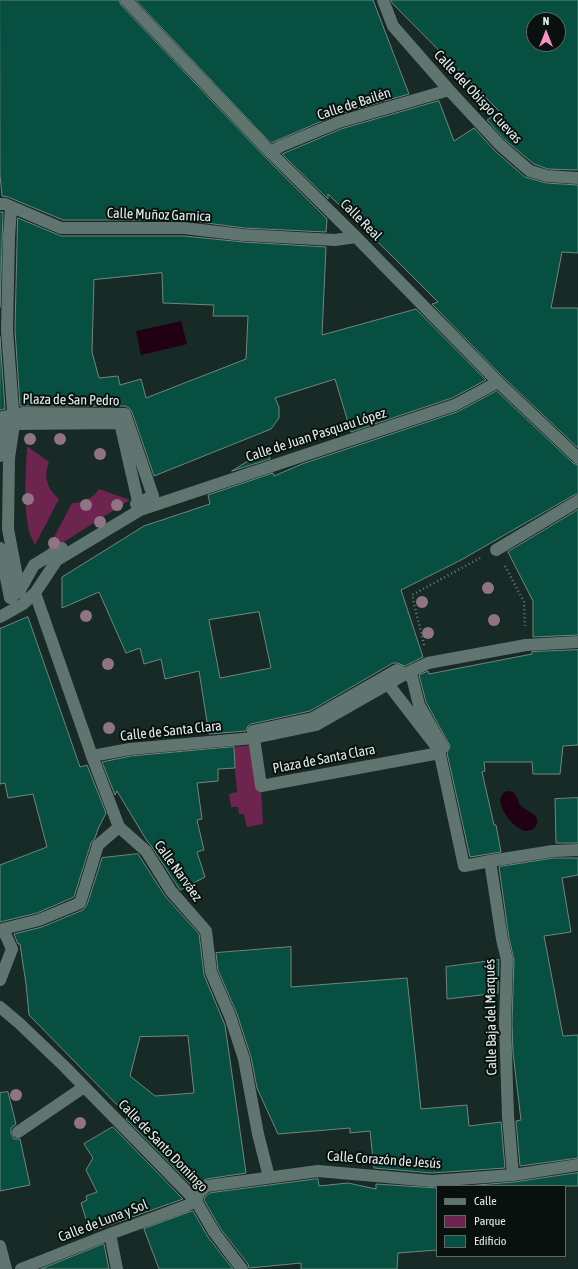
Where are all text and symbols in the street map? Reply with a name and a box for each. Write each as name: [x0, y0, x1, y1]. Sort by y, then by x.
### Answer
north arrow: [526, 12, 566, 52]
text: N: [543, 15, 549, 27]
street label: Calle del Obispo Cuevas: [430, 47, 526, 147]
street label: Calle de Bailén: [315, 84, 393, 124]
street label: Calle Real: [337, 196, 385, 244]
street label: Calle Muñoz Garnica: [107, 205, 211, 225]
street label: Plaza de San Pedro: [22, 391, 120, 409]
street label: Calle de Juan Pasquau López: [244, 404, 388, 466]
street label: Calle de Santa Clara: [120, 717, 222, 745]
street label: Plaza de Santa Clara: [271, 741, 377, 777]
street label: Calle Narváez: [150, 837, 206, 905]
street label: Calle Baja del Marqués: [482, 959, 500, 1075]
street label: Calle de Santo Domingo: [115, 1096, 211, 1196]
street label: Calle Corazón de Jesús: [326, 1148, 442, 1172]
legend: [436, 1185, 566, 1257]
text: Calle: [474, 1194, 497, 1208]
street label: Calle de Luna y Sol: [56, 1196, 150, 1246]
text: Parque: [474, 1214, 506, 1228]
text: Edificio: [474, 1234, 506, 1248]

